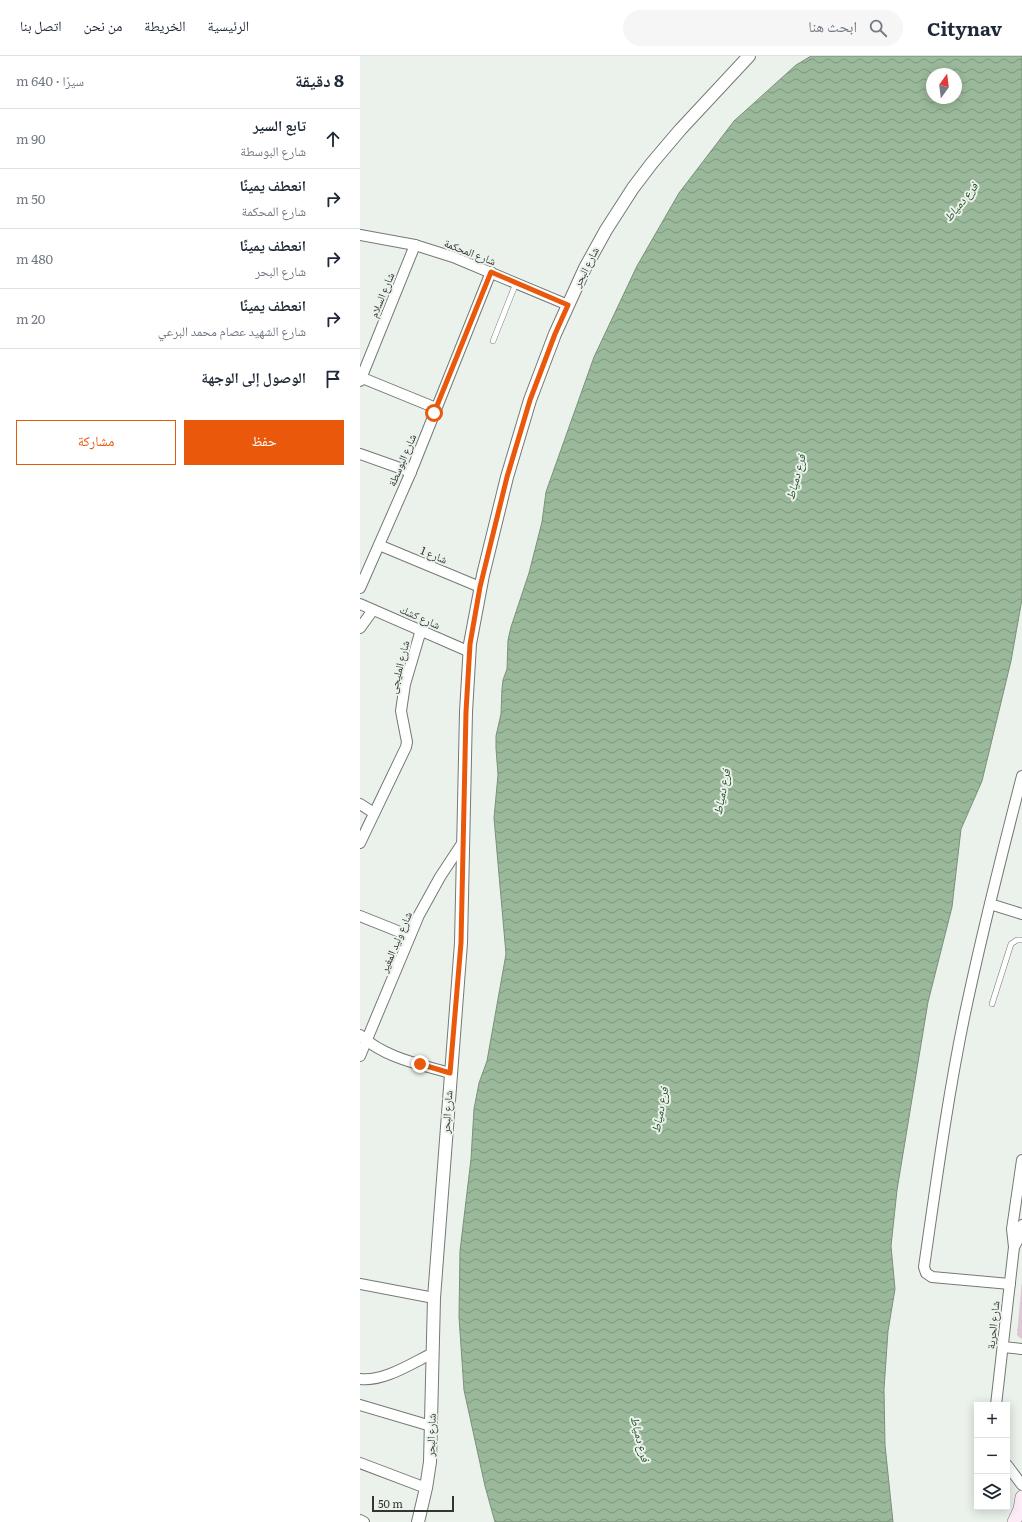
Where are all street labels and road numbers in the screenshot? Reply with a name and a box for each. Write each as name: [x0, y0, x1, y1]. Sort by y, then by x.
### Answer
street label: شارع المحكمة: [442, 234, 499, 268]
street label: شارع البحر: [568, 244, 602, 290]
street label: شارع السلام: [365, 270, 397, 320]
street label: شارع البوسطة: [383, 431, 419, 488]
street label: شارع 1: [419, 541, 450, 567]
street label: شارع كشك: [397, 600, 443, 632]
street label: شارع المليجى: [384, 639, 412, 695]
street label: شارع وليد المغير: [375, 909, 415, 975]
street label: شارع البحر: [436, 1090, 455, 1135]
street label: شارع الحرية: [982, 1300, 1003, 1350]
street label: شارع البحر: [421, 1413, 439, 1458]

